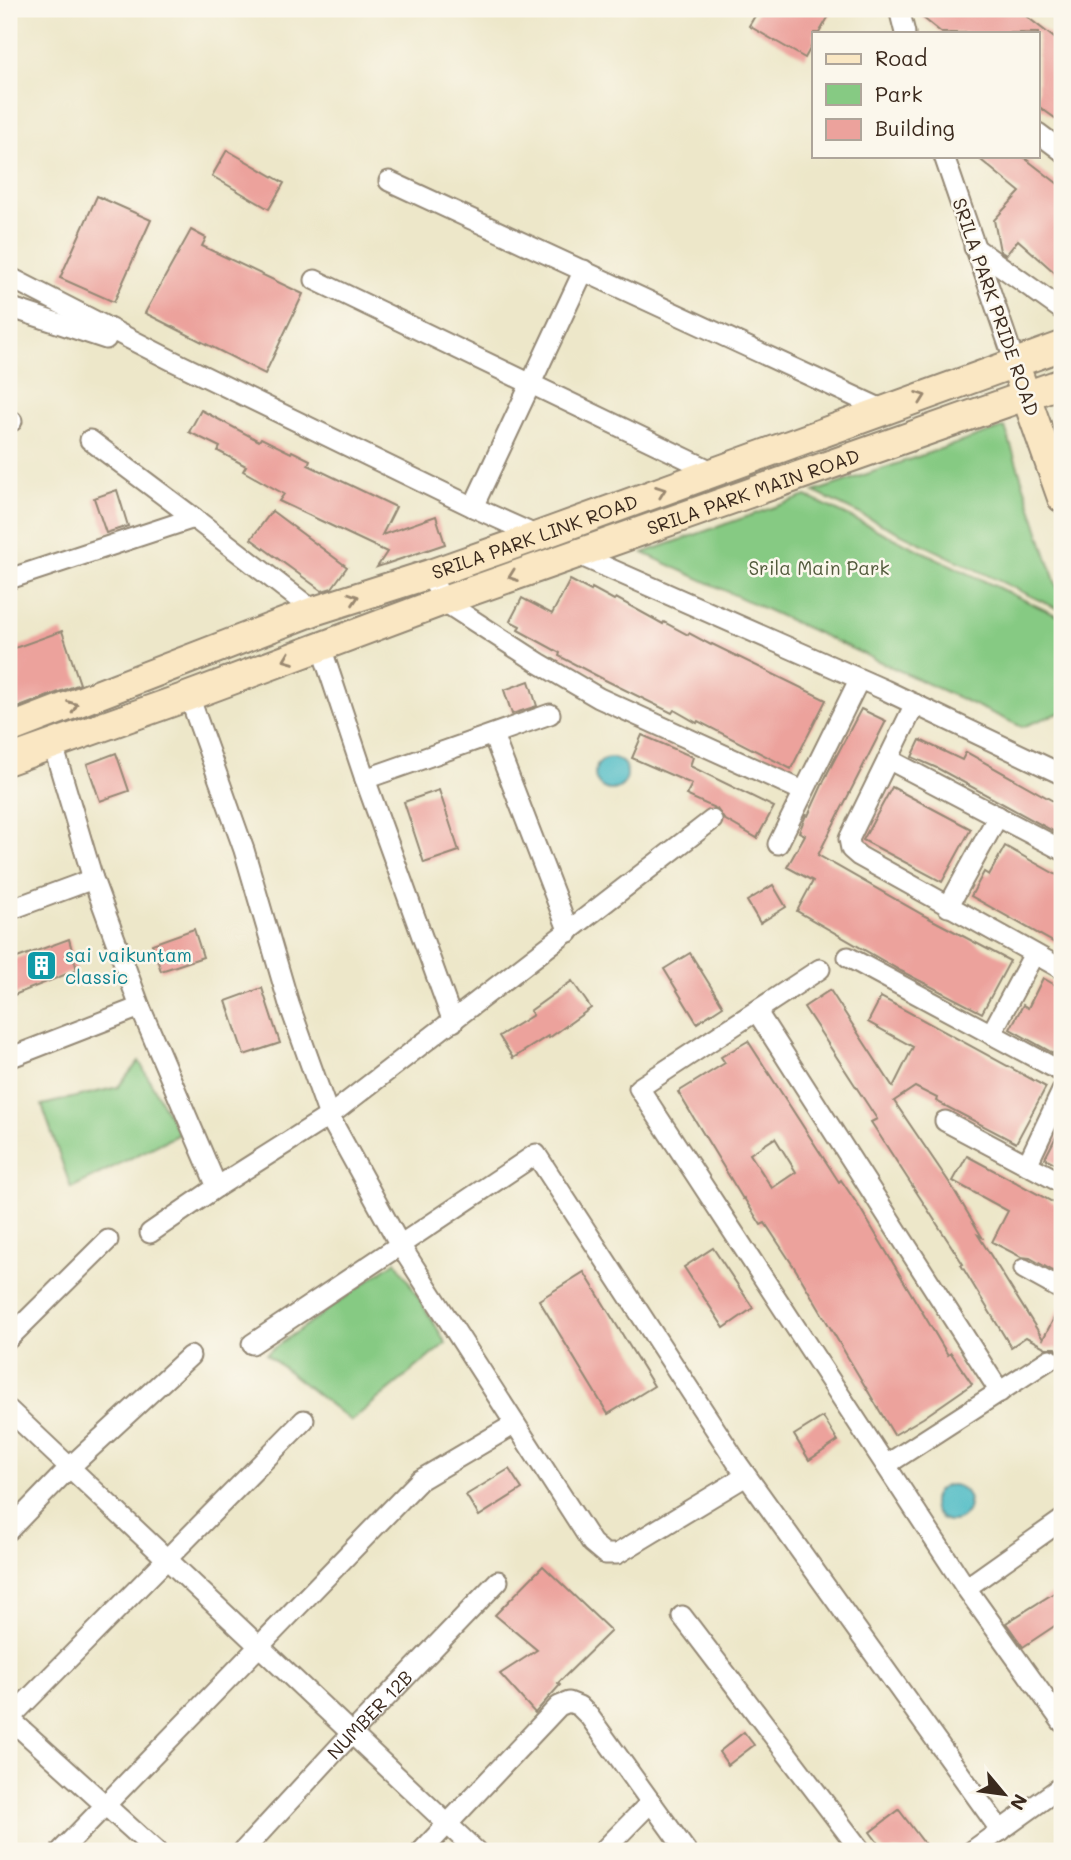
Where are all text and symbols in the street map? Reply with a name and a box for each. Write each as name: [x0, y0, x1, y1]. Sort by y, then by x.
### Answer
legend: [812, 32, 1040, 158]
text: Road: [875, 44, 927, 71]
text: Park: [875, 80, 923, 107]
text: Building: [875, 114, 955, 141]
street label: SRILA PARK PRIDE ROAD: [947, 194, 1046, 419]
one-way arrow: [915, 391, 927, 405]
street label: SRILA PARK MAIN ROAD: [643, 442, 863, 540]
one-way arrow: [655, 485, 667, 499]
street label: SRILA PARK LINK ROAD: [428, 488, 641, 584]
park label: Srila Main Park: [748, 555, 890, 580]
one-way arrow: [507, 568, 519, 582]
one-way arrow: [348, 592, 360, 607]
one-way arrow: [282, 651, 294, 665]
one-way arrow: [66, 700, 78, 714]
place label: sai vaikuntam classic: [65, 942, 192, 989]
building icon: sai vaikuntam classic: [25, 949, 59, 983]
street label: NUMBER 12B: [321, 1665, 418, 1764]
north arrow: [970, 1758, 1040, 1828]
text: N: [1005, 1790, 1034, 1815]

